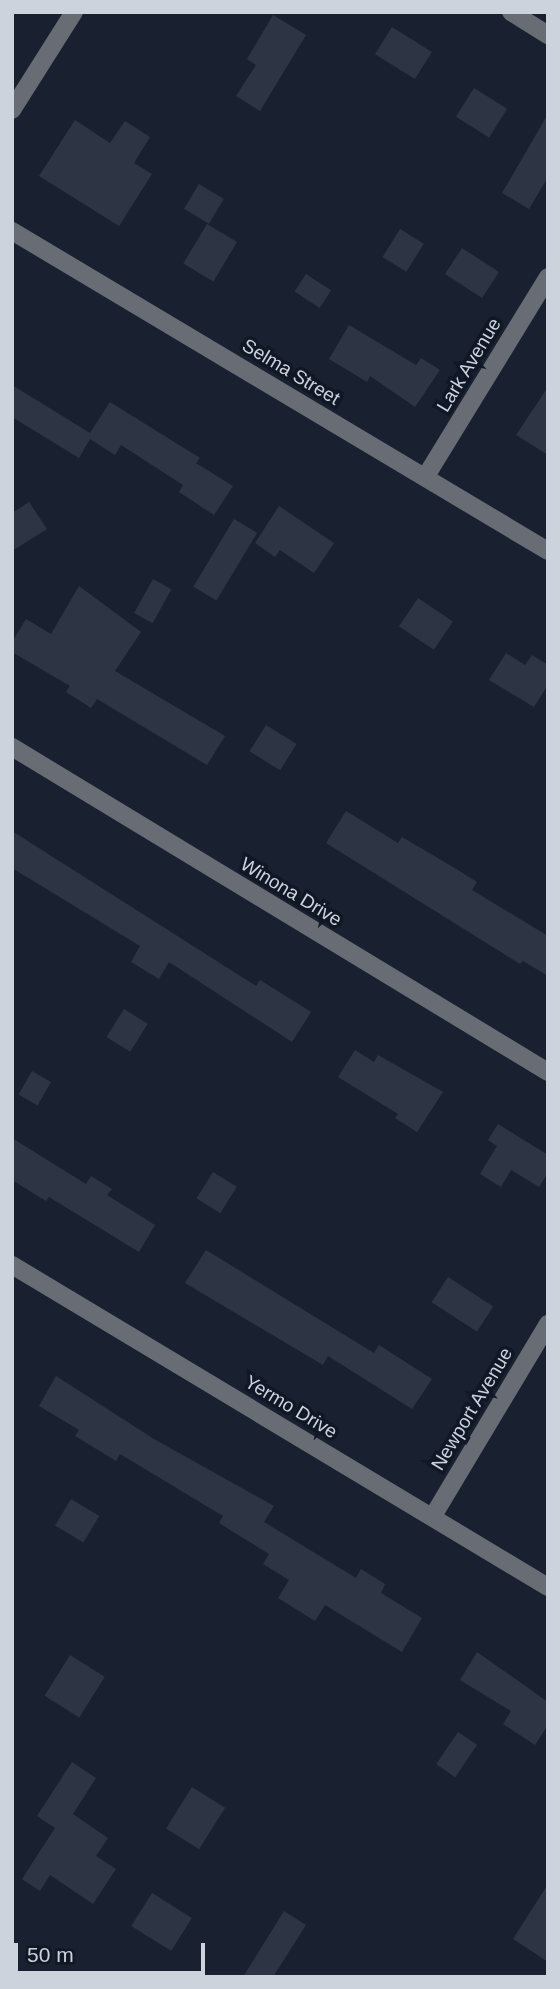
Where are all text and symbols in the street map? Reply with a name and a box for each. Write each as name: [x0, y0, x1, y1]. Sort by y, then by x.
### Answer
street label: Lark Avenue: [432, 314, 506, 416]
street label: Selma Street: [238, 334, 344, 410]
street label: Winona Drive: [236, 853, 346, 931]
street label: Newport Avenue: [426, 1343, 518, 1475]
street label: Yermo Drive: [241, 1370, 341, 1444]
scale bar: [18, 1930, 208, 1974]
text: 50 m: [27, 1943, 74, 1966]

